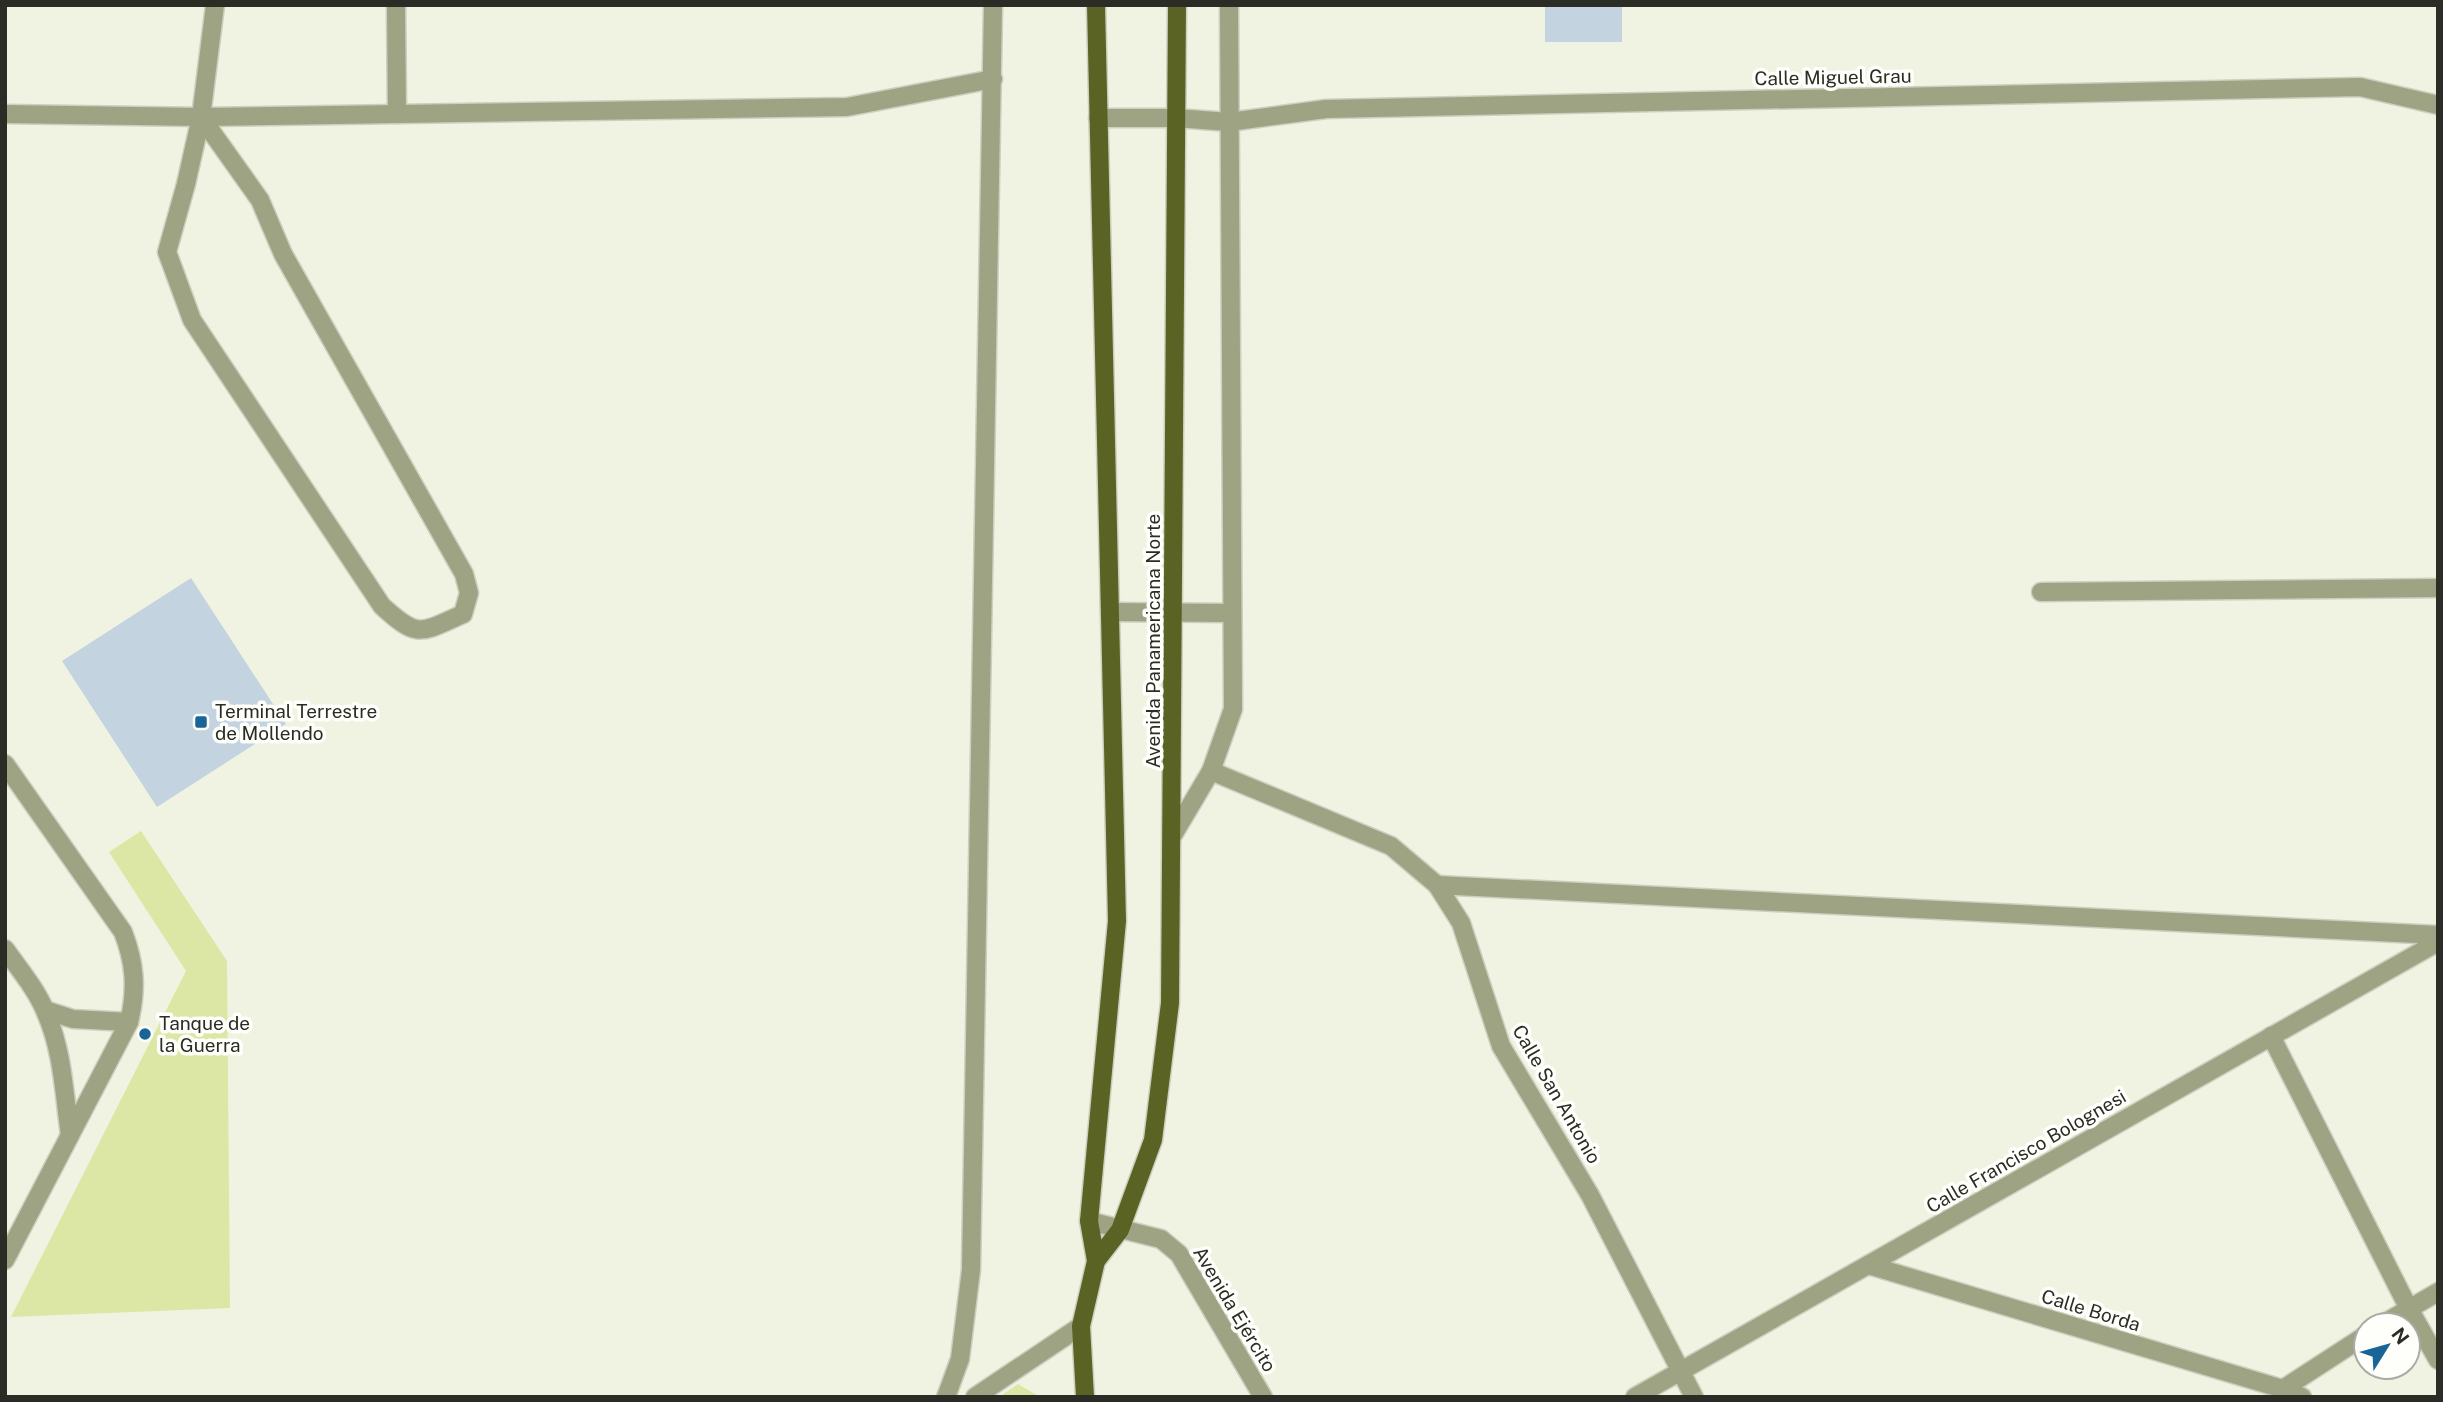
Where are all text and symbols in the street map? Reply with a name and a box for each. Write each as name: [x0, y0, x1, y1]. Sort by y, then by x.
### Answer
street label: Calle Miguel Grau: [1754, 65, 1912, 89]
street label: Avenida Panamericana Norte: [1142, 514, 1164, 768]
place label: Terminal Terrestre de Mollendo: [215, 700, 377, 744]
marker: Terminal Terrestre de Mollendo: [193, 714, 209, 730]
place label: Tanque de la Guerra: [159, 1012, 250, 1056]
street label: Calle San Antonio: [1508, 1021, 1606, 1167]
marker: Tanque de la Guerra: [137, 1026, 153, 1042]
street label: Calle Francisco Bolognesi: [1922, 1085, 2130, 1217]
street label: Avenida Ejército: [1189, 1242, 1281, 1376]
street label: Calle Borda: [2039, 1285, 2143, 1335]
north arrow: [2352, 1311, 2422, 1381]
text: N: [2387, 1323, 2414, 1348]

